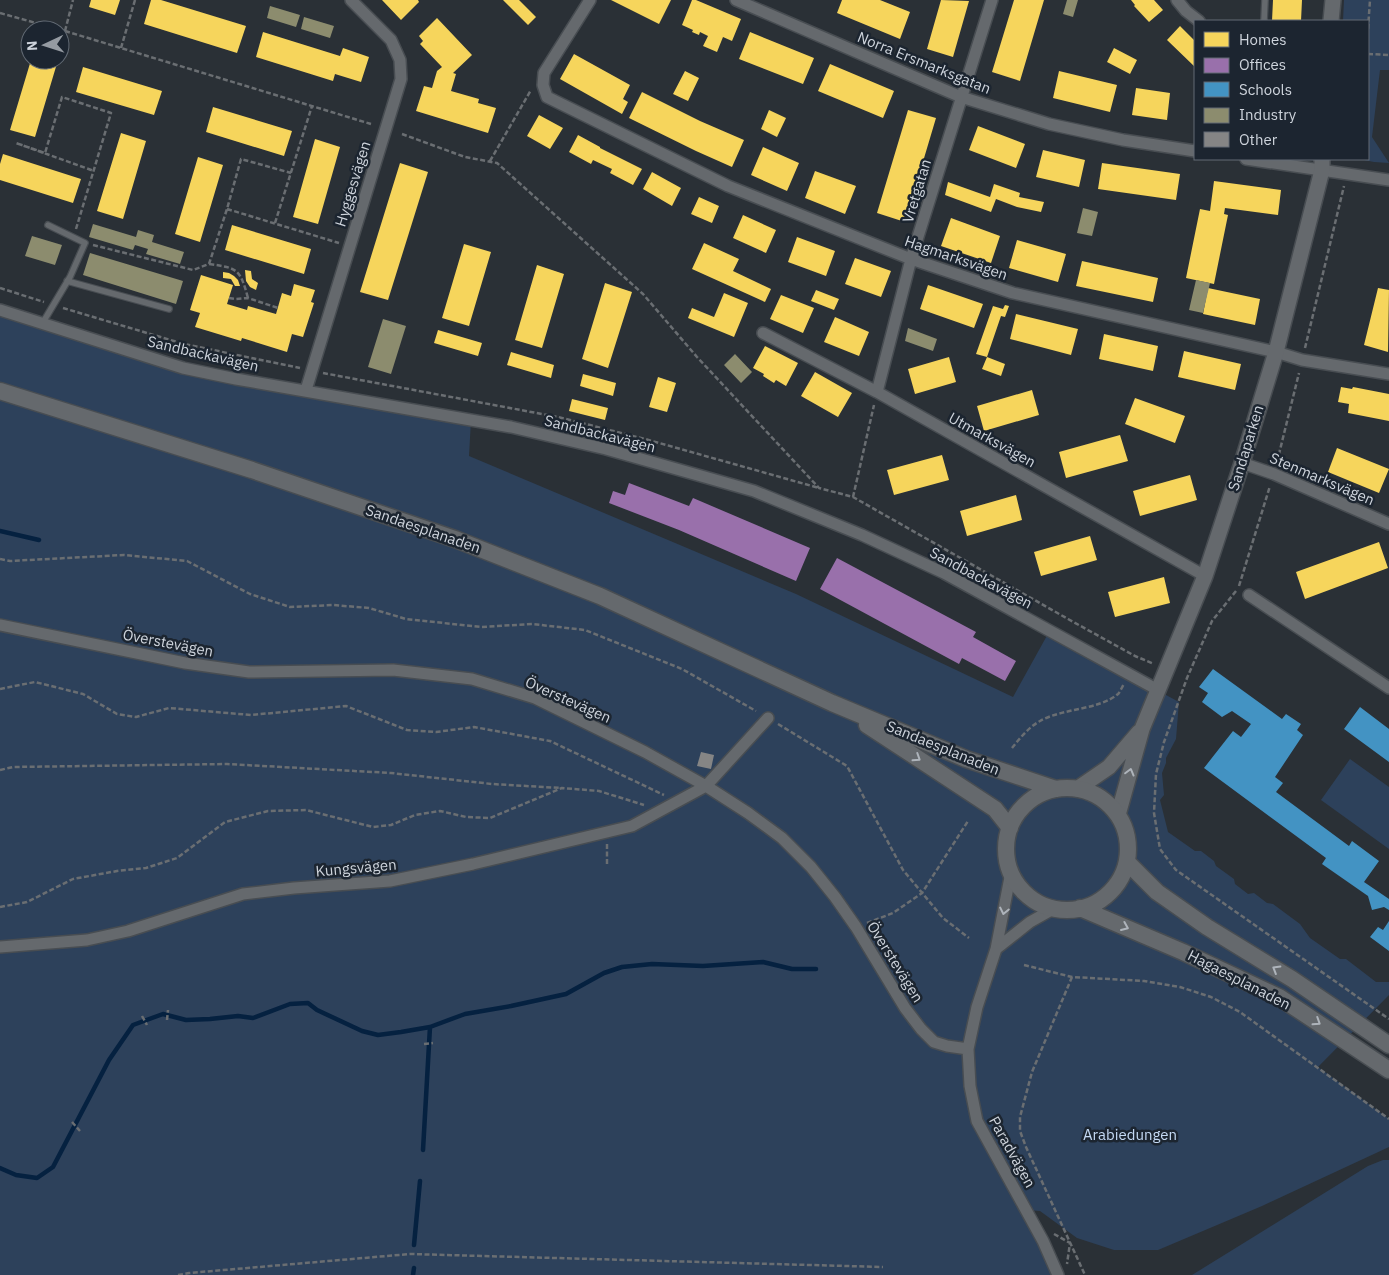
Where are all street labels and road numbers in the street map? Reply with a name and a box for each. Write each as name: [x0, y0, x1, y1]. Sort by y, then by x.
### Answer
street label: Norra Ersmarksgatan: [855, 27, 994, 98]
street label: Hyggesvägen: [330, 139, 375, 229]
street label: Vretgatan: [898, 157, 935, 225]
street label: Hagmarksvägen: [902, 231, 1010, 284]
street label: Sandbackavägen: [146, 331, 261, 376]
street label: Sandaparken: [1223, 403, 1268, 493]
street label: Utmarksvägen: [945, 408, 1039, 471]
street label: Sandbackavägen: [543, 411, 658, 456]
street label: Stenmarksvägen: [1267, 448, 1377, 509]
street label: Sandaesplanaden: [363, 500, 483, 557]
street label: Sandbackavägen: [927, 542, 1036, 613]
street label: Överstevägen: [121, 624, 215, 661]
street label: Överstevägen: [522, 672, 614, 727]
street label: Sandaesplanaden: [884, 716, 1003, 779]
street label: Kungsvägen: [315, 854, 397, 881]
street label: Överstevägen: [863, 918, 928, 1006]
street label: Hagaesplanaden: [1185, 945, 1294, 1014]
street label: Paradvägen: [985, 1113, 1040, 1191]

